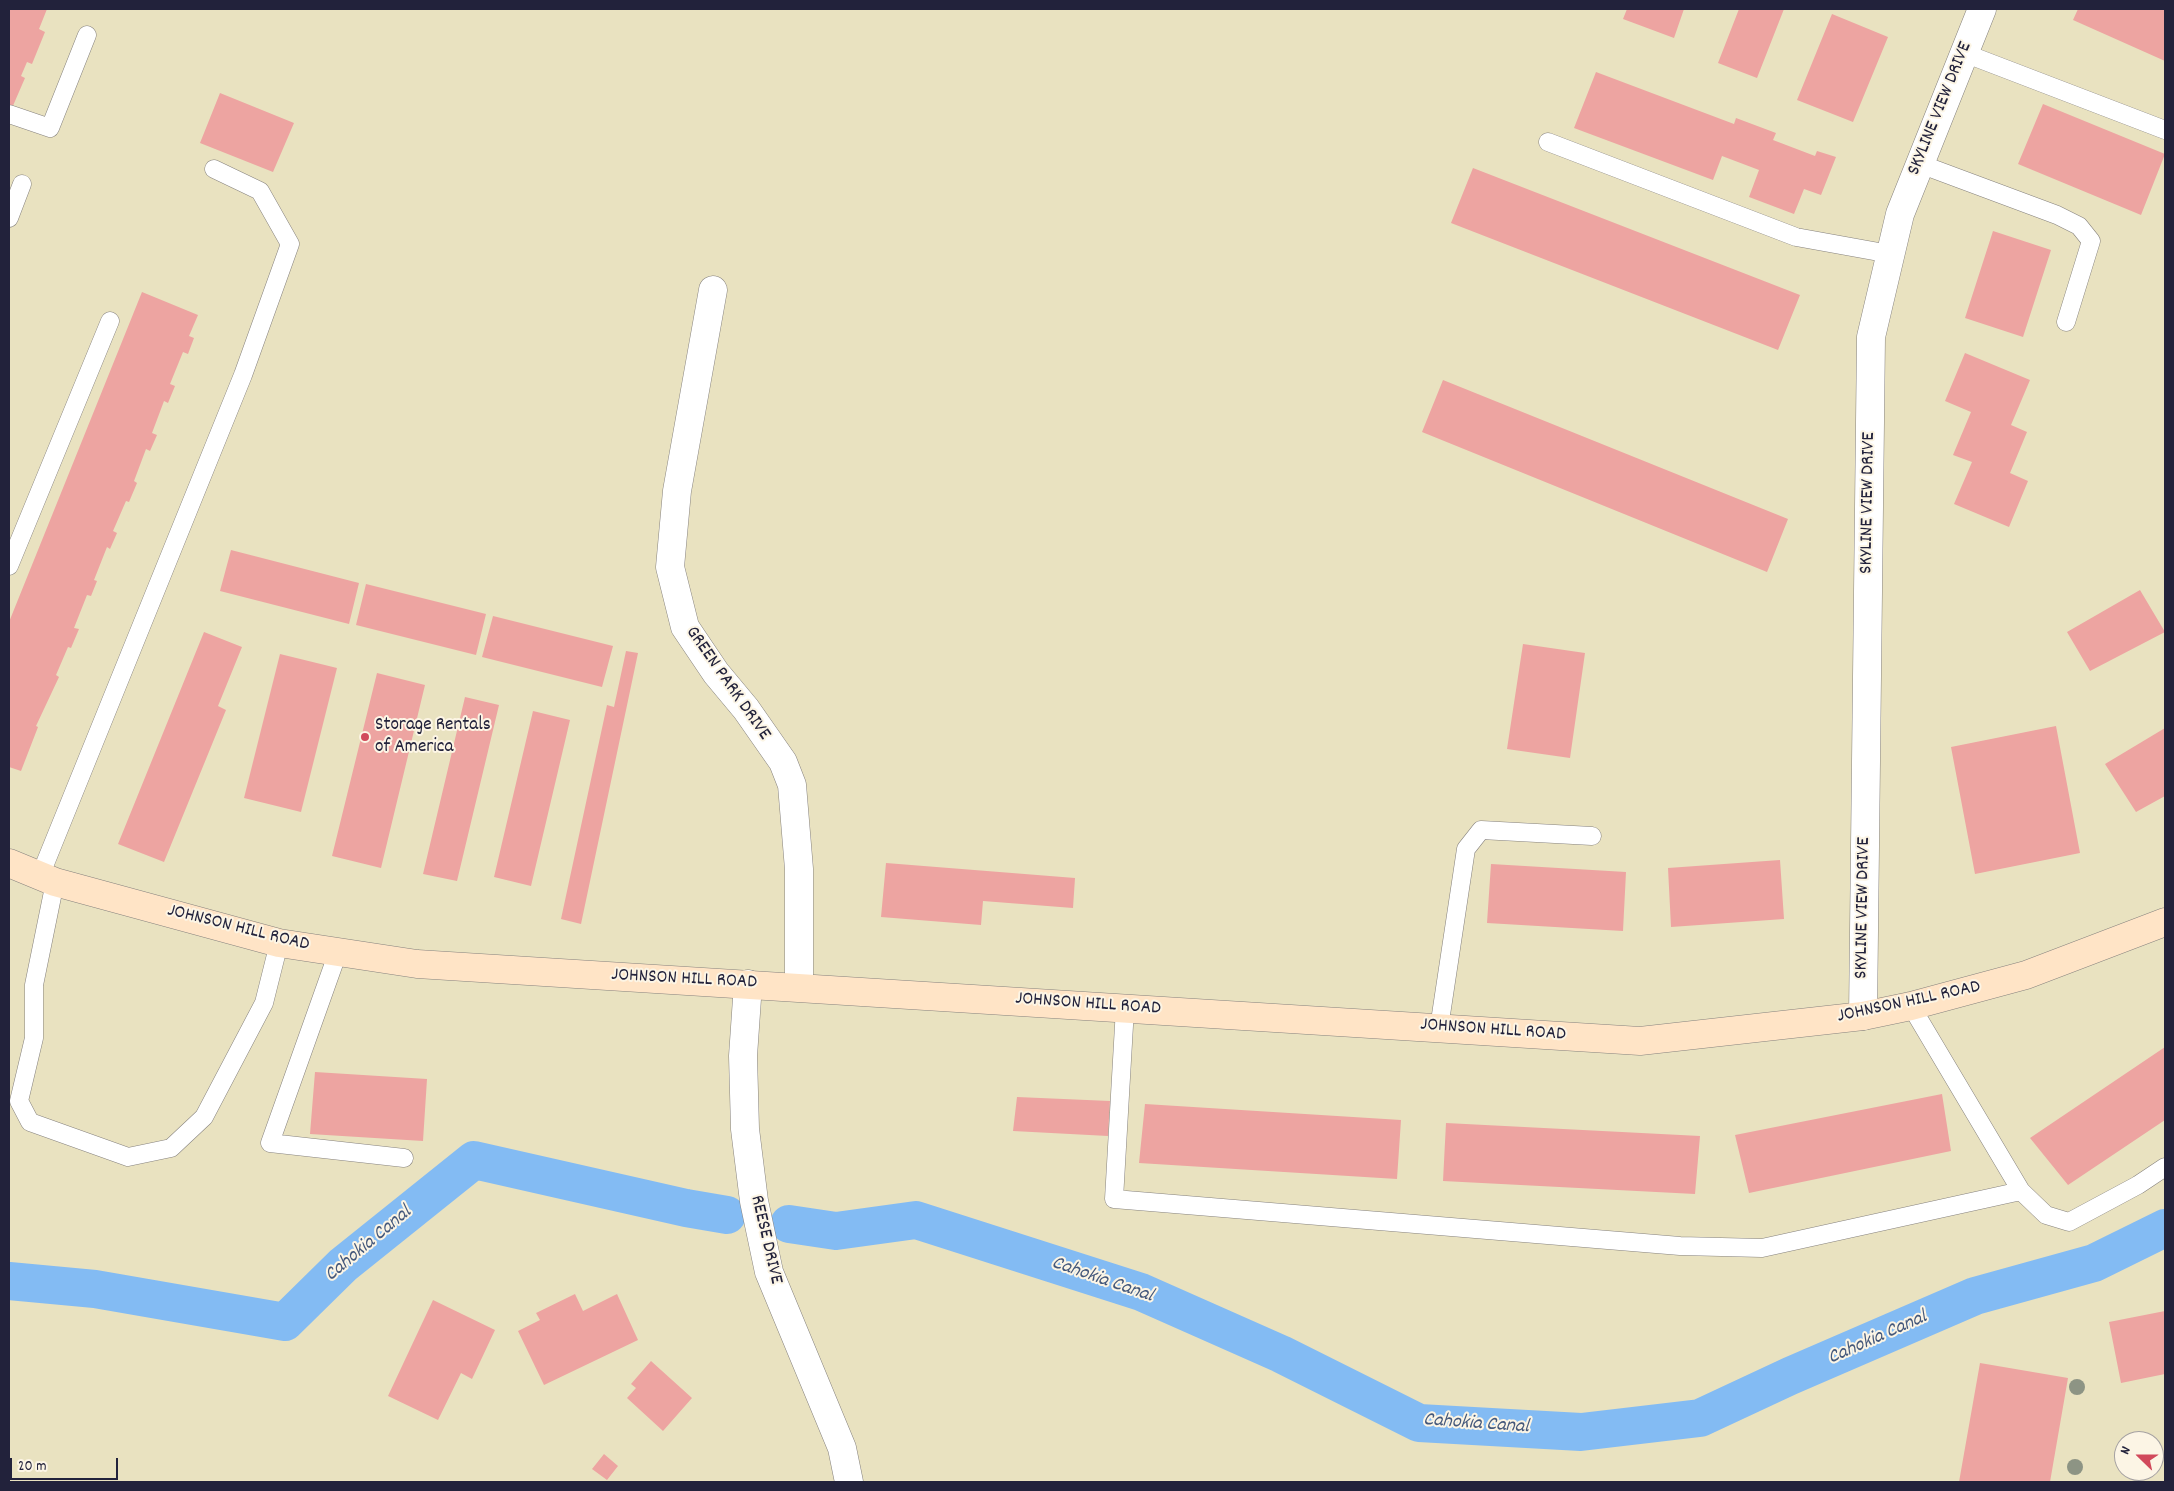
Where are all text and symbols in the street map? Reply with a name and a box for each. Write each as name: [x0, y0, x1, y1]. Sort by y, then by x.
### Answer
street label: SKYLINE VIEW DRIVE: [1904, 39, 1978, 179]
street label: SKYLINE VIEW DRIVE: [1856, 432, 1882, 574]
street label: GREEN PARK DRIVE: [679, 623, 775, 745]
place label: Storage Rentals of America: [375, 715, 491, 759]
marker: Storage Rentals of America: [359, 731, 371, 743]
street label: SKYLINE VIEW DRIVE: [1851, 837, 1877, 979]
street label: JOHNSON HILL ROAD: [165, 900, 311, 958]
street label: JOHNSON HILL ROAD: [611, 965, 757, 995]
street label: JOHNSON HILL ROAD: [1835, 977, 1983, 1029]
street label: JOHNSON HILL ROAD: [1014, 989, 1162, 1021]
street label: JOHNSON HILL ROAD: [1419, 1015, 1567, 1047]
street label: REESE DRIVE: [744, 1193, 786, 1287]
water label: Cahokia Canal: [321, 1202, 417, 1288]
water label: Cahokia Canal: [1048, 1252, 1156, 1310]
water label: Cahokia Canal: [1825, 1307, 1931, 1371]
water label: Cahokia Canal: [1422, 1409, 1530, 1441]
north arrow: [2114, 1431, 2164, 1481]
text: N: [2115, 1444, 2137, 1458]
scale bar: [12, 1448, 120, 1480]
text: 20 m: [18, 1456, 46, 1478]

